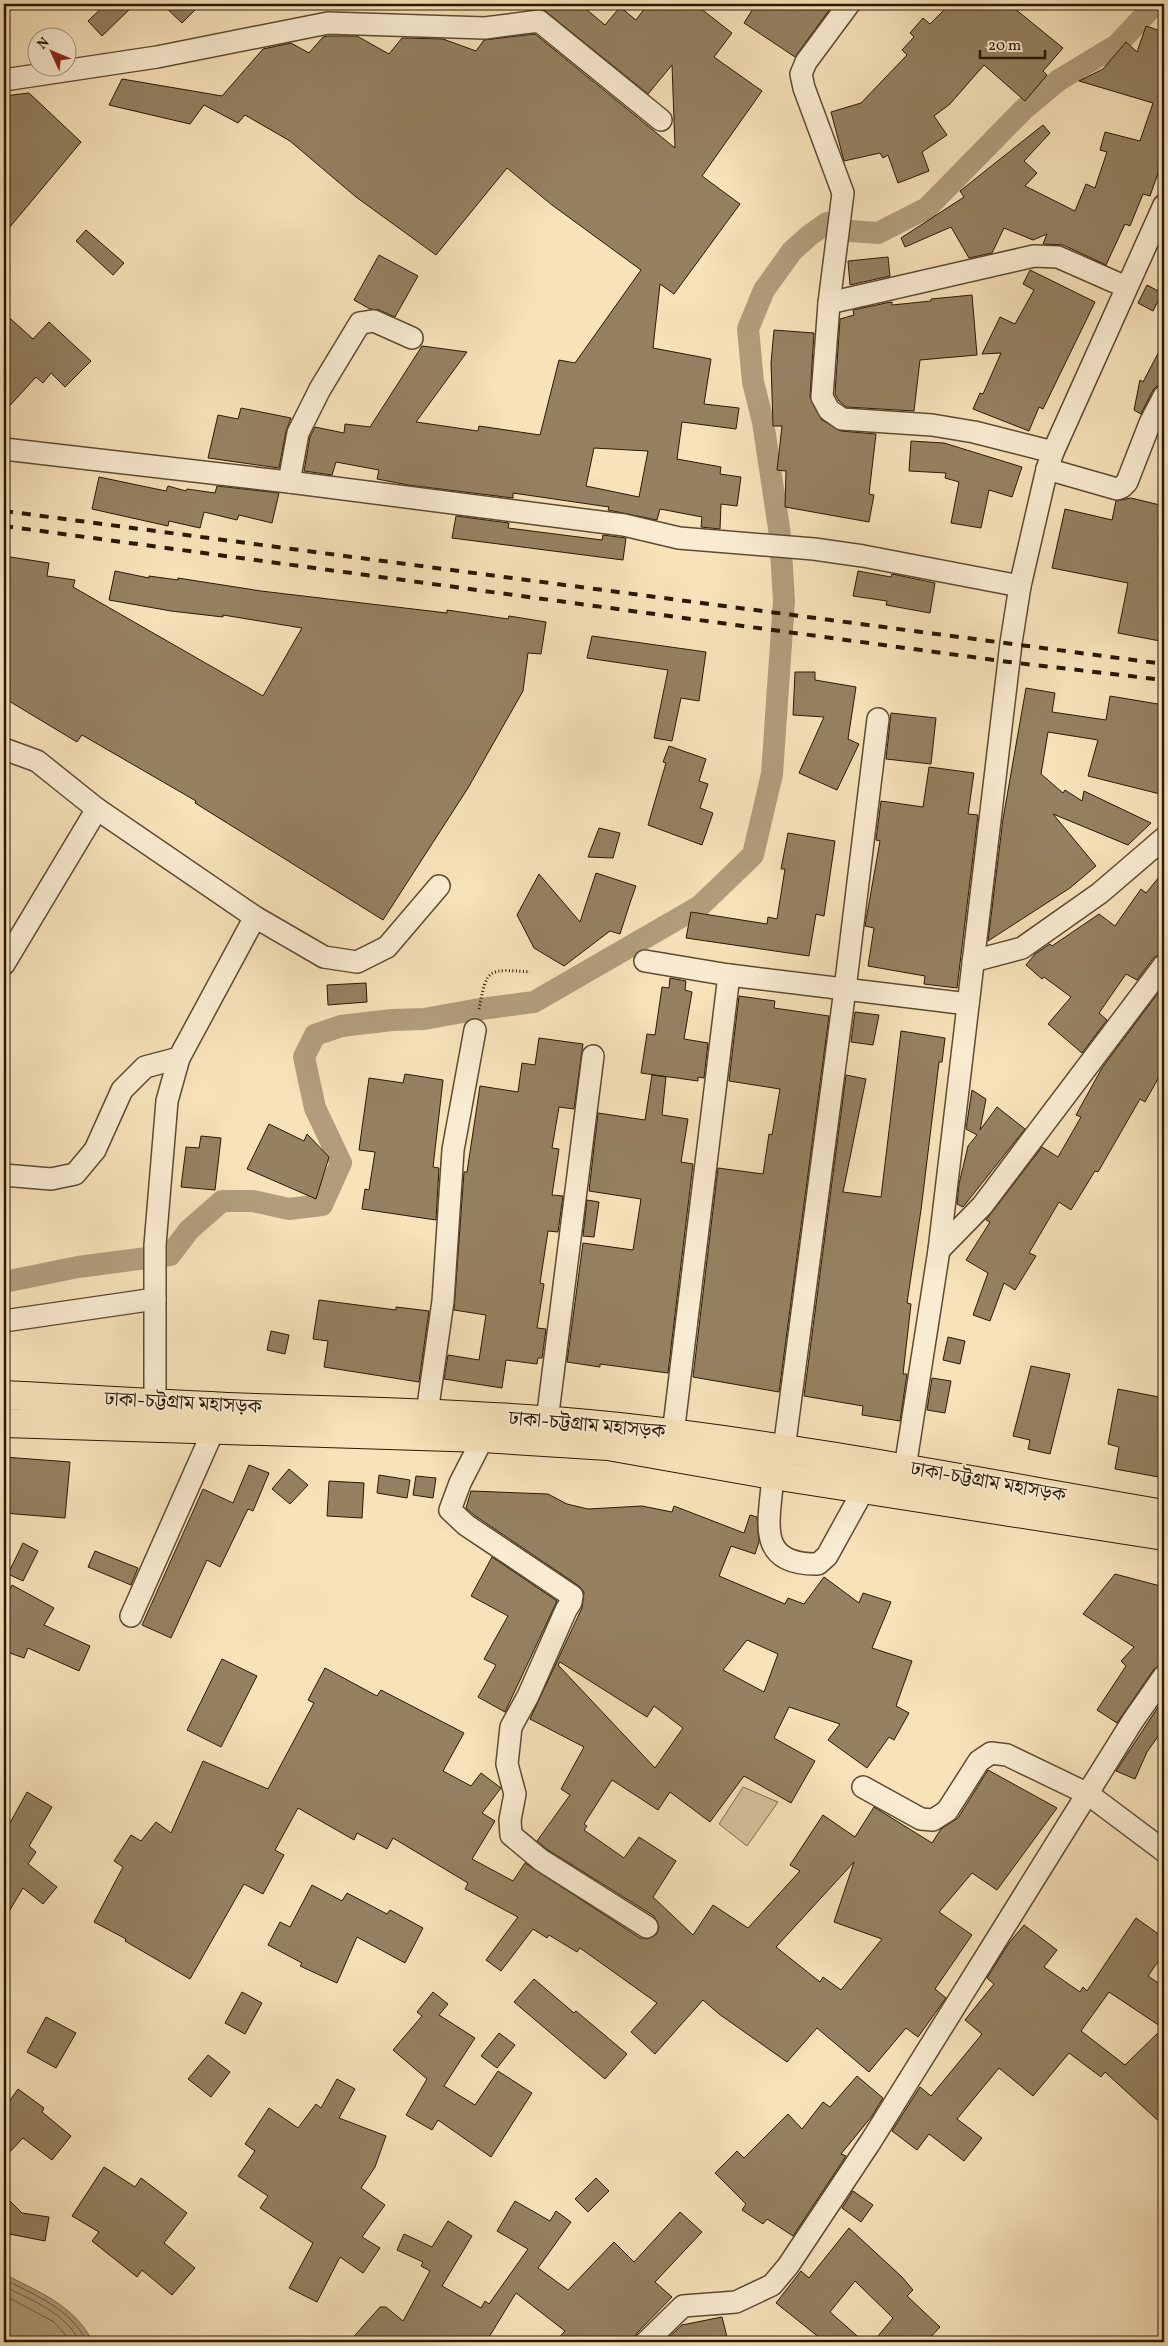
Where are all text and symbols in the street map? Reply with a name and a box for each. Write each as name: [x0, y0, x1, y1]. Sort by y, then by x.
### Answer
north arrow: [28, 28, 78, 78]
scale bar: [980, 28, 1046, 60]
text: N: [33, 34, 54, 54]
text: 20 m: [988, 36, 1021, 57]
street label: ঢাকা-চট্টগ্রাম মহাসড়ক: [103, 1386, 263, 1422]
street label: ঢাকা-চট্টগ্রাম মহাসড়ক: [507, 1405, 667, 1447]
street label: ঢাকা-চট্টগ্রাম মহাসড়ক: [907, 1455, 1069, 1511]

